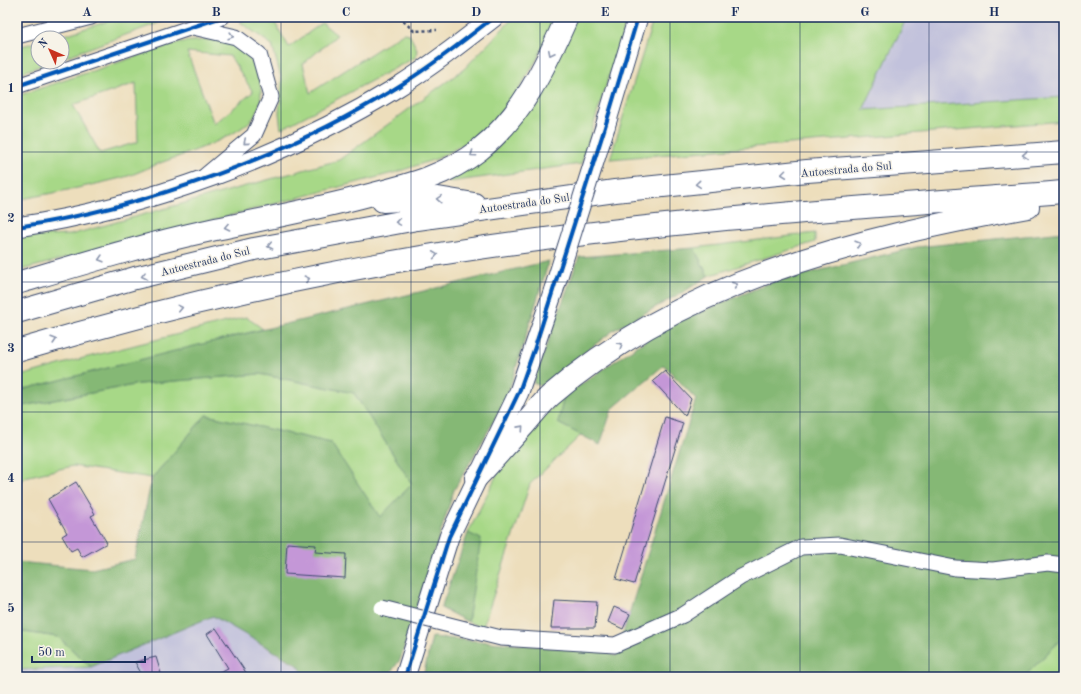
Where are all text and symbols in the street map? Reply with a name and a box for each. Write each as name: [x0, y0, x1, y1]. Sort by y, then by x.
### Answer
text: A: [82, 6, 92, 19]
text: B: [211, 6, 221, 19]
text: C: [342, 6, 350, 19]
text: D: [471, 6, 481, 19]
text: E: [601, 6, 610, 19]
text: F: [731, 6, 740, 19]
text: G: [860, 6, 870, 19]
text: H: [989, 6, 1000, 19]
north arrow: [30, 30, 70, 70]
one-way arrow: [227, 31, 234, 40]
text: N: [37, 37, 51, 51]
one-way arrow: [548, 48, 556, 56]
text: 1: [7, 82, 15, 95]
one-way arrow: [243, 137, 251, 144]
one-way arrow: [470, 149, 477, 157]
one-way arrow: [1022, 151, 1028, 160]
street label: Autoestrada do Sul: [800, 161, 892, 180]
one-way arrow: [781, 169, 787, 178]
one-way arrow: [695, 179, 701, 188]
street label: Autoestrada do Sul: [478, 193, 570, 216]
one-way arrow: [436, 194, 443, 203]
text: 2: [7, 212, 15, 225]
one-way arrow: [395, 217, 401, 226]
one-way arrow: [224, 222, 230, 230]
one-way arrow: [854, 240, 861, 249]
one-way arrow: [267, 241, 273, 249]
street label: Autoestrada do Sul: [160, 246, 251, 279]
one-way arrow: [432, 251, 438, 260]
one-way arrow: [98, 254, 105, 263]
one-way arrow: [140, 271, 147, 280]
one-way arrow: [304, 276, 310, 284]
one-way arrow: [730, 282, 738, 290]
one-way arrow: [177, 304, 183, 312]
one-way arrow: [51, 336, 58, 345]
text: 3: [7, 342, 15, 355]
one-way arrow: [616, 342, 623, 350]
one-way arrow: [516, 426, 523, 433]
text: 4: [7, 472, 15, 485]
text: 5: [7, 602, 15, 615]
scale bar: [32, 638, 145, 664]
text: 50 m: [38, 646, 65, 659]

